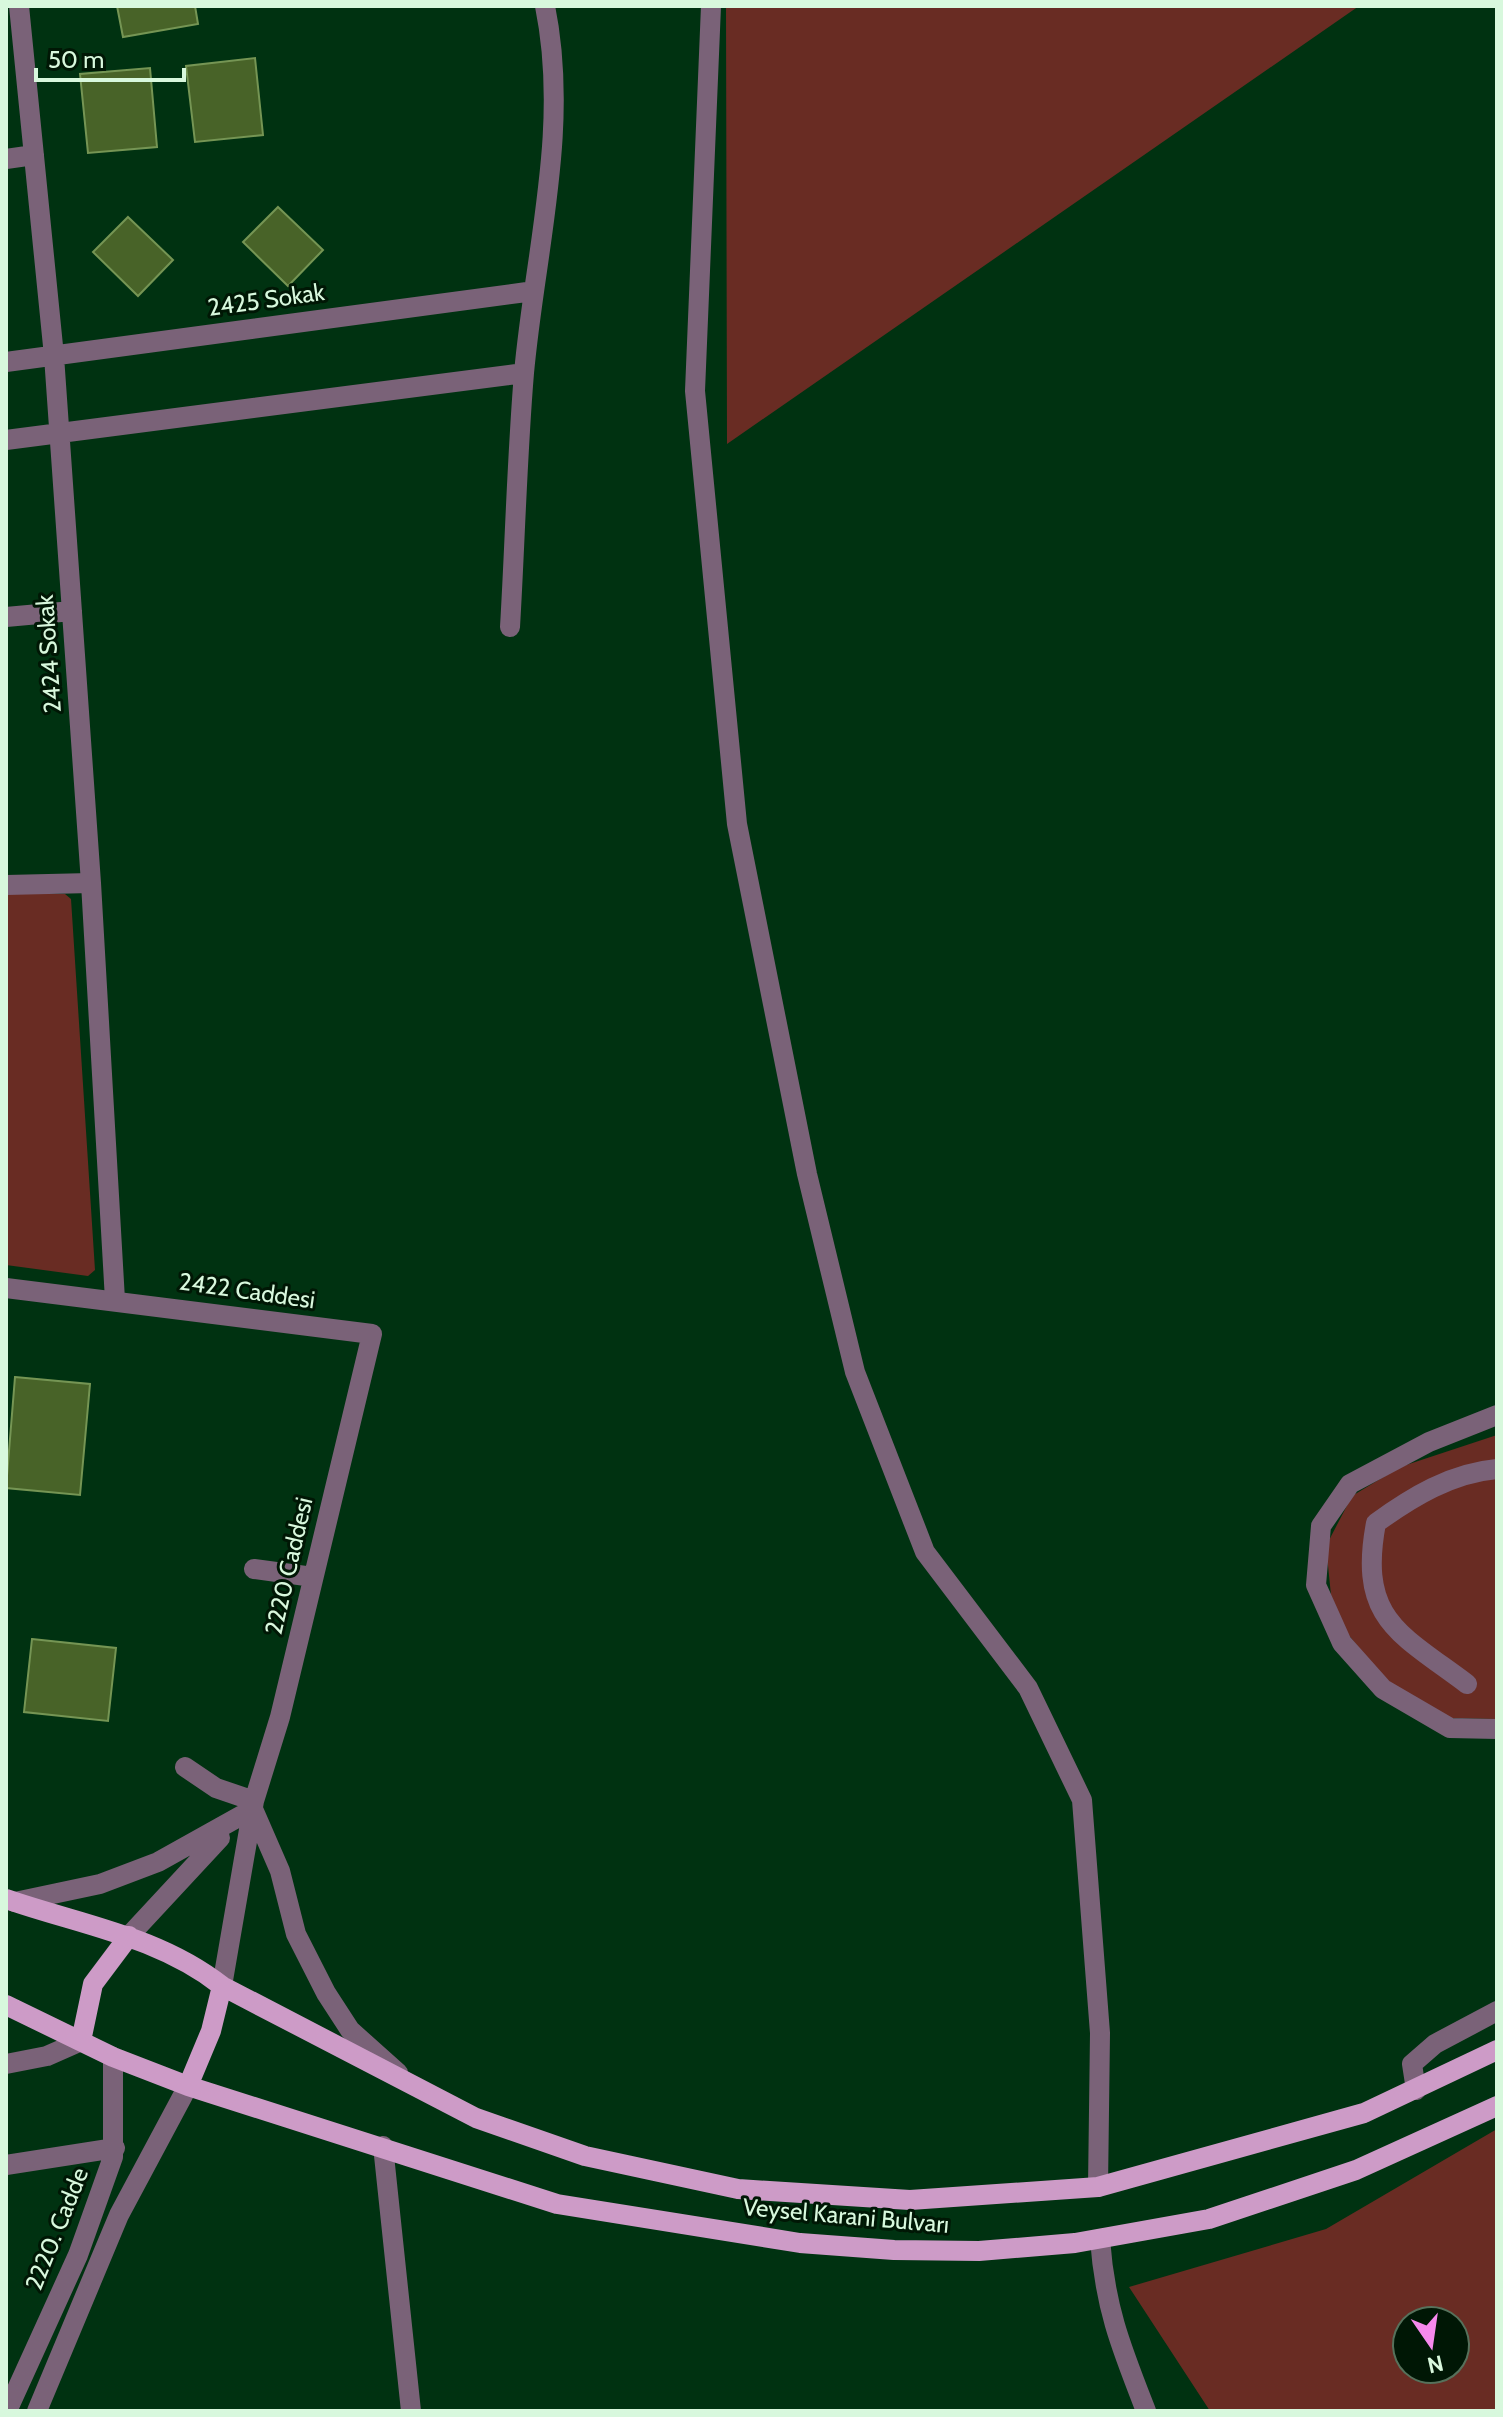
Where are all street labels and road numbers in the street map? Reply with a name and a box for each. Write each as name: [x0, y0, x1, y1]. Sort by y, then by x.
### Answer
street label: 2425 Sokak: [206, 277, 326, 322]
street label: 2424 Sokak: [30, 594, 67, 714]
street label: 2422 Caddesi: [177, 1267, 317, 1314]
street label: 2220 Caddesi: [259, 1494, 318, 1637]
street label: 2220. Cadde: [19, 2163, 94, 2294]
street label: Veysel Karani Bulvarı: [742, 2192, 950, 2239]

